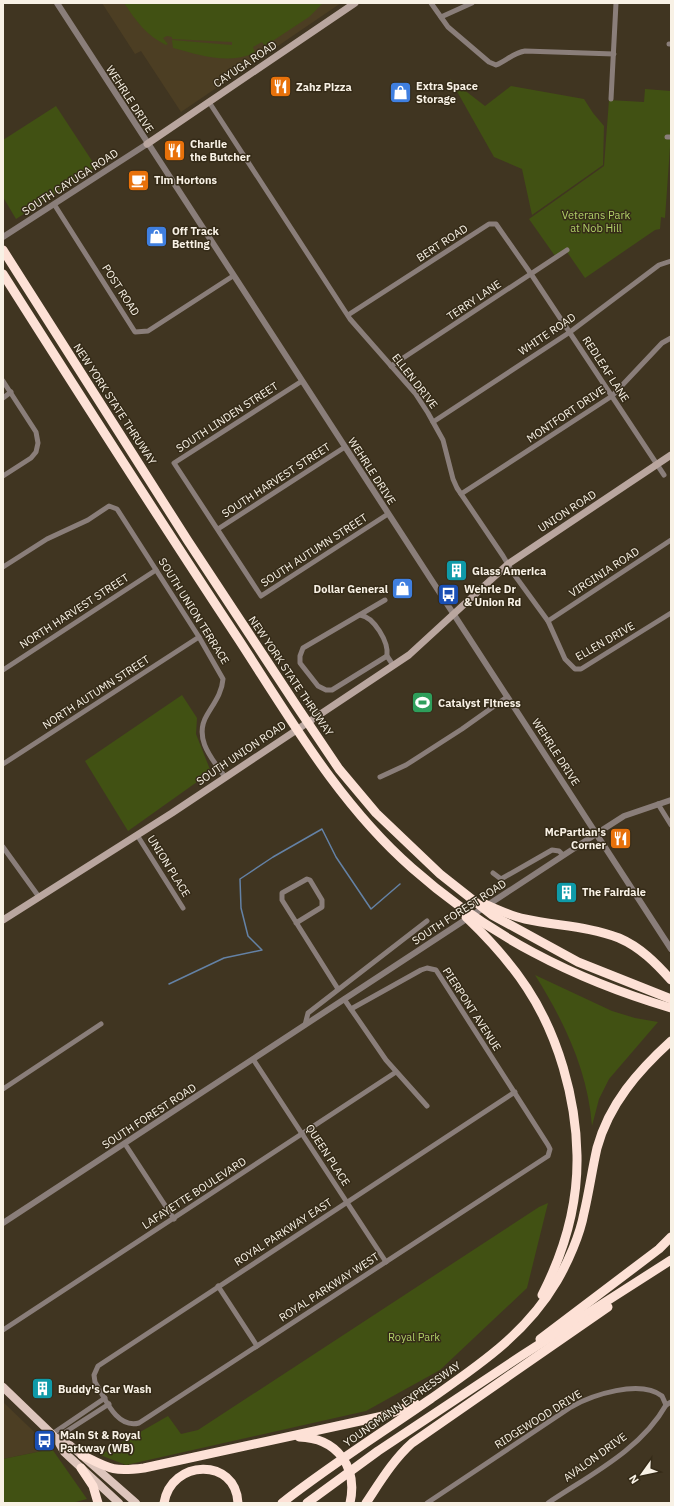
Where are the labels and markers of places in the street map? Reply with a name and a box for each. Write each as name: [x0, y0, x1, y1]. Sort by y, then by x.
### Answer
restaurant icon: Zahz Pizza: [268, 74, 294, 100]
shop icon: Extra Space Storage: [388, 79, 414, 105]
place label: Extra Space Storage: [416, 79, 478, 106]
place label: Zahz Pizza: [296, 80, 352, 94]
restaurant icon: Charlie the Butcher: [161, 137, 187, 163]
place label: Charlie the Butcher: [190, 137, 251, 164]
cafe icon: Tim Hortons: [126, 167, 152, 193]
place label: Tim Hortons: [154, 173, 218, 187]
shop icon: Off Track Betting: [144, 224, 170, 250]
place label: Off Track Betting: [172, 224, 220, 251]
building icon: Glass America: [444, 558, 470, 584]
place label: Glass America: [472, 564, 546, 578]
shop icon: Dollar General: [390, 576, 416, 602]
place label: Dollar General: [314, 582, 389, 596]
bus stop icon: Wehrle Dr & Union Rd: [435, 582, 461, 608]
place label: Wehrle Dr & Union Rd: [464, 582, 521, 609]
sports icon: Catalyst Fitness: [409, 690, 435, 716]
place label: Catalyst Fitness: [438, 696, 521, 710]
place label: McPartlan's Corner: [545, 825, 607, 852]
restaurant icon: McPartlan's Corner: [608, 825, 634, 851]
building icon: The Fairdale: [553, 879, 579, 905]
place label: The Fairdale: [582, 885, 646, 899]
building icon: Buddy's Car Wash: [29, 1376, 55, 1402]
place label: Buddy's Car Wash: [58, 1382, 152, 1396]
bus stop icon: Main St & Royal Parkway (WB): [32, 1428, 58, 1454]
place label: Main St & Royal Parkway (WB): [60, 1428, 141, 1455]

